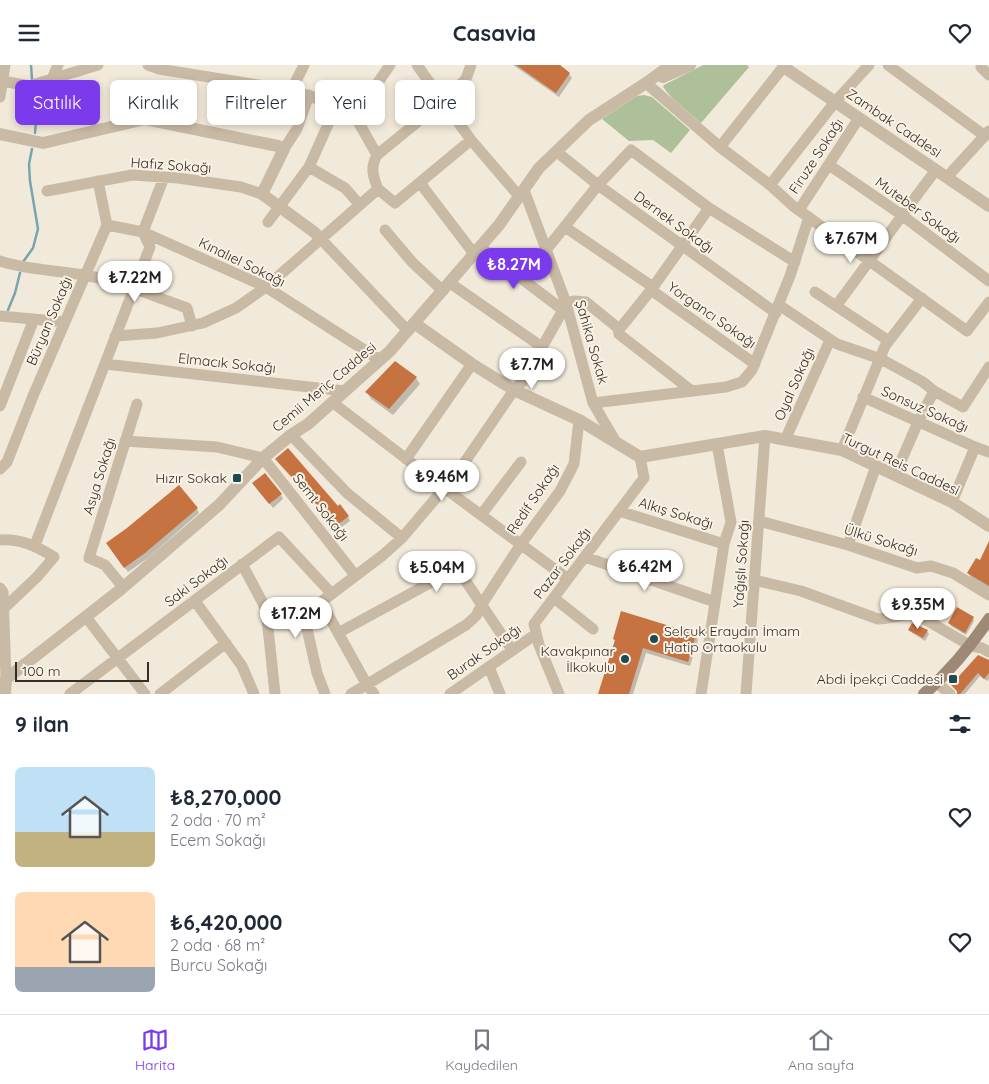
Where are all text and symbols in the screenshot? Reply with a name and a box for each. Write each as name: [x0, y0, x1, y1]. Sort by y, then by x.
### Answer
icon: menu: [15, 19, 43, 47]
text: Casavia: [453, 19, 536, 47]
icon: heart: [946, 19, 974, 47]
chip: Satılık: [15, 80, 100, 125]
chip: Kiralık: [110, 80, 197, 125]
chip: Filtreler: [207, 80, 305, 125]
chip: Yeni: [315, 80, 385, 125]
chip: Daire: [395, 80, 475, 125]
street label: Zambak Caddesi: [843, 85, 945, 161]
street label: Firuze Sokağı: [785, 115, 847, 197]
street label: Hafız Sokağı: [130, 153, 212, 177]
street label: Muteber Sokağı: [872, 173, 964, 247]
street label: Dernek Sokağı: [630, 187, 718, 257]
pin: ₺7.67M: [810, 221, 892, 264]
text: ₺7.67M: [825, 228, 877, 248]
street label: Kınalıel Sokağı: [196, 233, 288, 291]
pin: ₺8.27M: [473, 247, 555, 290]
text: ₺8.27M: [487, 254, 541, 274]
pin: ₺7.22M: [94, 261, 176, 303]
text: ₺7.22M: [108, 267, 162, 287]
street label: Büryan Sokağı: [22, 274, 76, 368]
street label: Yorgancı Sokağı: [664, 278, 760, 352]
street label: Şahika Sokak: [571, 298, 613, 386]
street label: Cemii Meriç Caddesi: [268, 338, 380, 436]
street label: Oyal Sokağı: [770, 345, 818, 423]
pin: ₺7.7M: [497, 347, 567, 390]
street label: Elmacık Sokağı: [177, 349, 277, 377]
text: ₺7.7M: [510, 354, 554, 374]
street label: Sonsuz Sokağı: [879, 382, 971, 436]
street label: Turgut Reis Caddesi: [839, 429, 963, 499]
street label: Asya Sokağı: [79, 435, 119, 517]
pin: ₺9.46M: [401, 459, 483, 502]
street label: Redif Sokağı: [503, 460, 563, 538]
text: ₺9.46M: [415, 466, 469, 486]
place label: Hızır Sokak: [155, 469, 227, 487]
street label: Semt Sokağı: [289, 470, 353, 544]
marker: Hızır Sokak: [231, 472, 243, 484]
street label: Alkış Sokağı: [636, 493, 716, 533]
street label: Yağışlı Sokağı: [729, 519, 753, 609]
street label: Ülkü Sokağı: [842, 520, 920, 560]
street label: Pazar Sokağı: [529, 524, 595, 602]
pin: ₺6.42M: [604, 549, 686, 592]
street label: Saki Sokağı: [161, 551, 231, 611]
pin: ₺5.04M: [396, 551, 478, 593]
text: ₺6.42M: [618, 556, 672, 576]
text: ₺5.04M: [409, 557, 465, 577]
pin: ₺9.35M: [877, 587, 959, 630]
text: ₺9.35M: [891, 594, 945, 614]
pin: ₺17.2M: [255, 597, 337, 639]
text: ₺17.2M: [271, 603, 321, 623]
street label: Burak Sokağı: [444, 620, 524, 684]
place label: Selçuk Eraydın İmam Hatip Ortaokulu: [664, 622, 800, 656]
marker: Selçuk Eraydın İmam Hatip Ortaokulu: [648, 633, 660, 645]
place label: Kavakpınar İlkokulu: [540, 642, 616, 676]
marker: Kavakpınar İlkokulu: [619, 653, 631, 665]
scale bar: [15, 659, 149, 682]
text: 100 m: [22, 662, 60, 680]
place label: Abdi İpekçi Caddesi: [817, 670, 943, 688]
marker: Abdi İpekçi Caddesi: [947, 673, 959, 685]
icon: filters: [946, 710, 974, 738]
text: 9 ilan: [15, 711, 69, 737]
text: ₺8,270,000: [170, 784, 281, 810]
icon: home: [55, 787, 115, 847]
icon: heart: [946, 803, 974, 831]
text: 2 oda · 70 m²: [170, 810, 266, 830]
text: Ecem Sokağı: [170, 830, 266, 850]
text: ₺6,420,000: [170, 909, 282, 935]
icon: home: [55, 912, 115, 972]
icon: heart: [946, 928, 974, 956]
text: 2 oda · 68 m²: [170, 935, 265, 955]
text: Burcu Sokağı: [170, 955, 267, 975]
tab: Harita: [135, 1026, 175, 1074]
tab: Kaydedilen: [445, 1026, 518, 1074]
tab: Ana sayfa: [788, 1026, 854, 1074]

